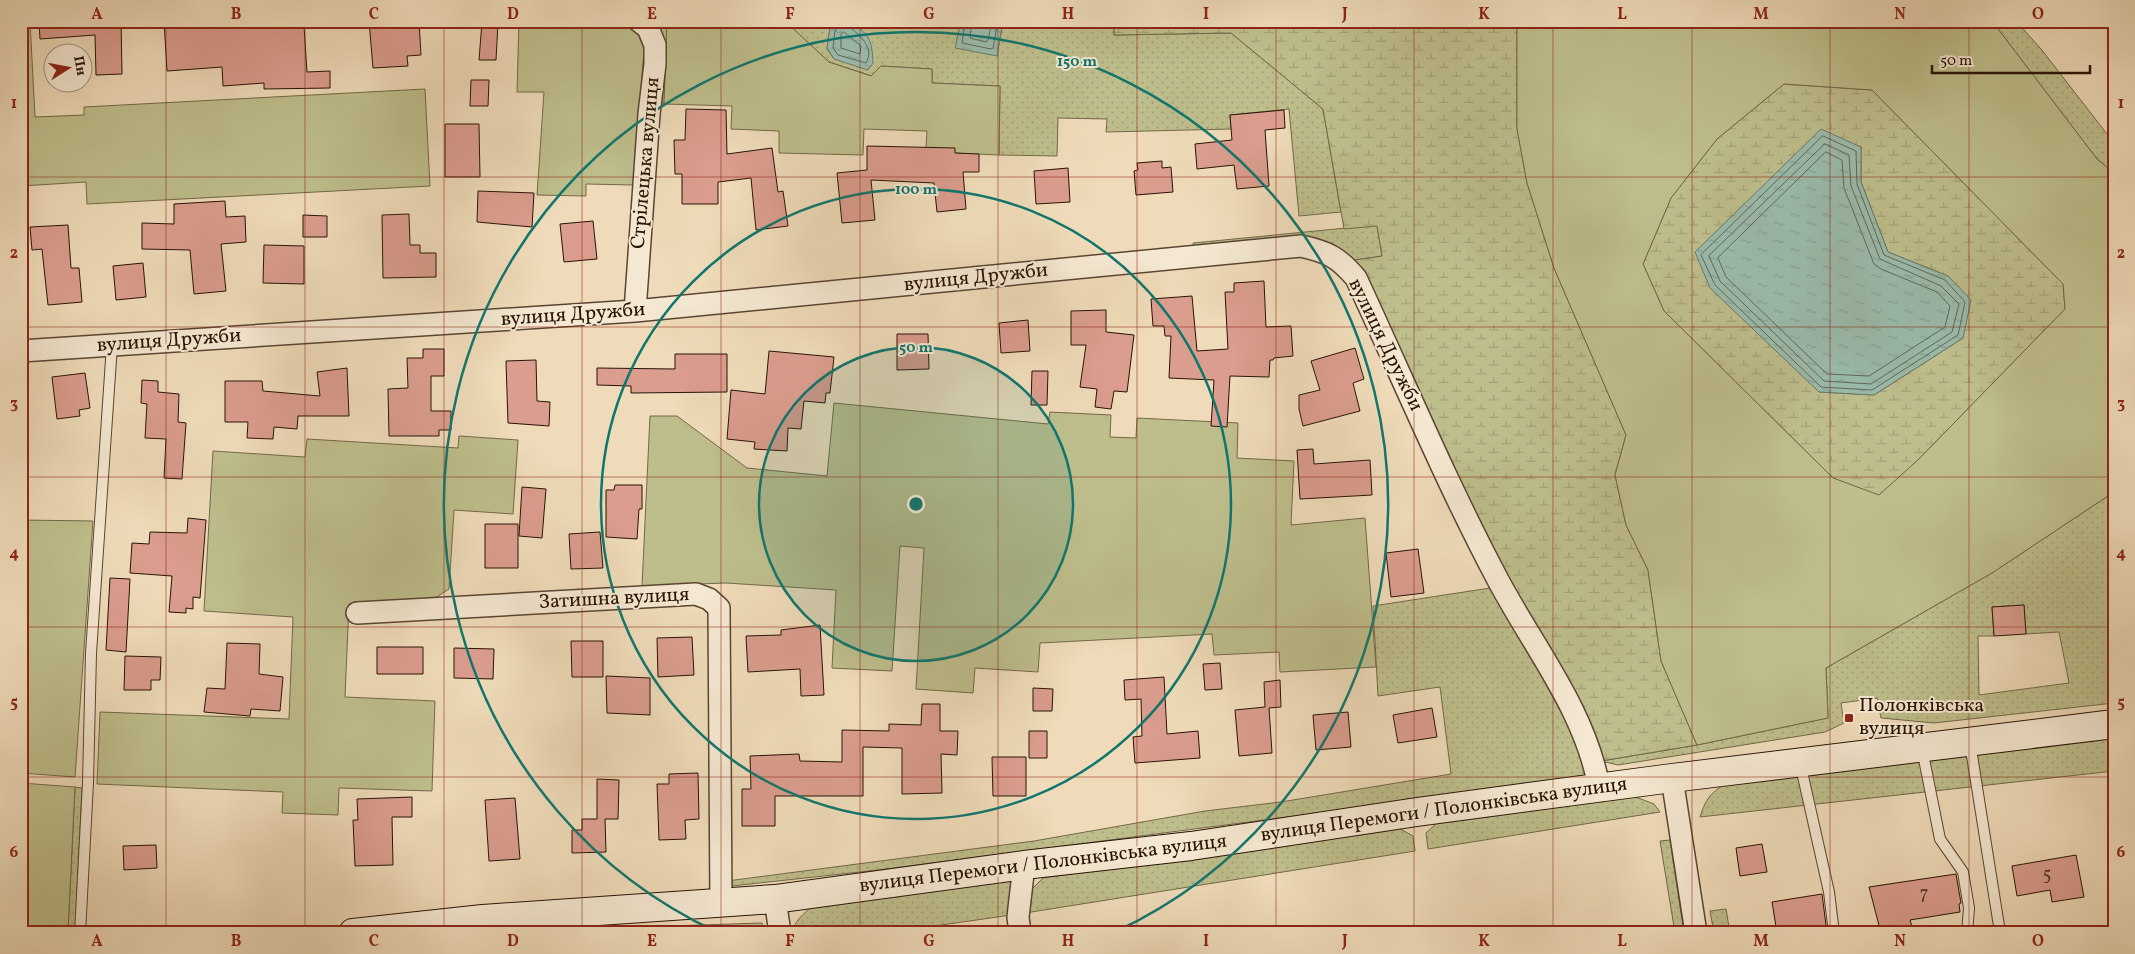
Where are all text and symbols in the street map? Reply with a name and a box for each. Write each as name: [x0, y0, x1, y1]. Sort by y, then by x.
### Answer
text: A: [91, 4, 103, 26]
text: B: [231, 4, 242, 26]
text: C: [369, 4, 379, 26]
text: D: [507, 4, 519, 26]
text: E: [647, 4, 657, 26]
text: F: [785, 4, 795, 26]
text: G: [923, 4, 935, 26]
text: H: [1062, 4, 1074, 26]
text: I: [1203, 4, 1209, 26]
text: J: [1341, 4, 1348, 26]
text: K: [1478, 4, 1490, 26]
text: L: [1617, 4, 1627, 26]
text: M: [1753, 4, 1769, 26]
text: N: [1894, 4, 1906, 26]
text: O: [2032, 4, 2044, 26]
north arrow: [42, 42, 92, 92]
scale bar: [1932, 42, 2090, 74]
text: 50 m: [1940, 51, 1972, 72]
text: 150 m: [1057, 52, 1097, 73]
text: Пн: [68, 54, 91, 77]
street label: Стрілецька вулиця: [625, 76, 667, 250]
text: 1: [11, 93, 17, 115]
text: 1: [2118, 93, 2124, 115]
text: 100 m: [895, 180, 938, 201]
text: 2: [10, 243, 18, 265]
text: 2: [2117, 243, 2125, 265]
street label: вулиця Дружби: [903, 257, 1049, 299]
street label: вулиця Дружби: [1341, 274, 1429, 416]
street label: вулиця Дружби: [500, 296, 646, 334]
street label: вулиця Дружби: [96, 322, 242, 360]
text: 50 m: [899, 338, 933, 359]
text: 3: [10, 393, 18, 415]
text: 3: [2117, 393, 2125, 415]
centre of rings: [907, 495, 925, 513]
text: 4: [9, 543, 19, 565]
text: 4: [2116, 543, 2126, 565]
street label: Затишна вулиця: [538, 581, 690, 617]
text: 5: [10, 692, 18, 714]
place label: Полонківська вулиця: [1859, 692, 1984, 743]
text: 5: [2117, 692, 2125, 714]
marker: Полонківська вулиця: [1843, 712, 1855, 724]
street label: вулиця Перемоги / Полонківська вулиця: [1259, 770, 1629, 850]
street label: вулиця Перемоги / Полонківська вулиця: [858, 828, 1228, 900]
text: 6: [10, 842, 19, 864]
text: 6: [2117, 842, 2126, 864]
house number: 5: [2043, 863, 2051, 888]
house number: 7: [1920, 882, 1928, 907]
text: A: [91, 931, 103, 953]
text: B: [231, 931, 242, 953]
text: C: [369, 931, 379, 953]
text: D: [507, 931, 519, 953]
text: E: [647, 931, 657, 953]
text: F: [785, 931, 795, 953]
text: G: [923, 931, 935, 953]
text: H: [1062, 931, 1074, 953]
text: I: [1203, 931, 1209, 953]
text: J: [1341, 931, 1348, 953]
text: K: [1478, 931, 1490, 953]
text: L: [1617, 931, 1627, 953]
text: M: [1753, 931, 1769, 953]
text: N: [1894, 931, 1906, 953]
text: O: [2032, 931, 2044, 953]

